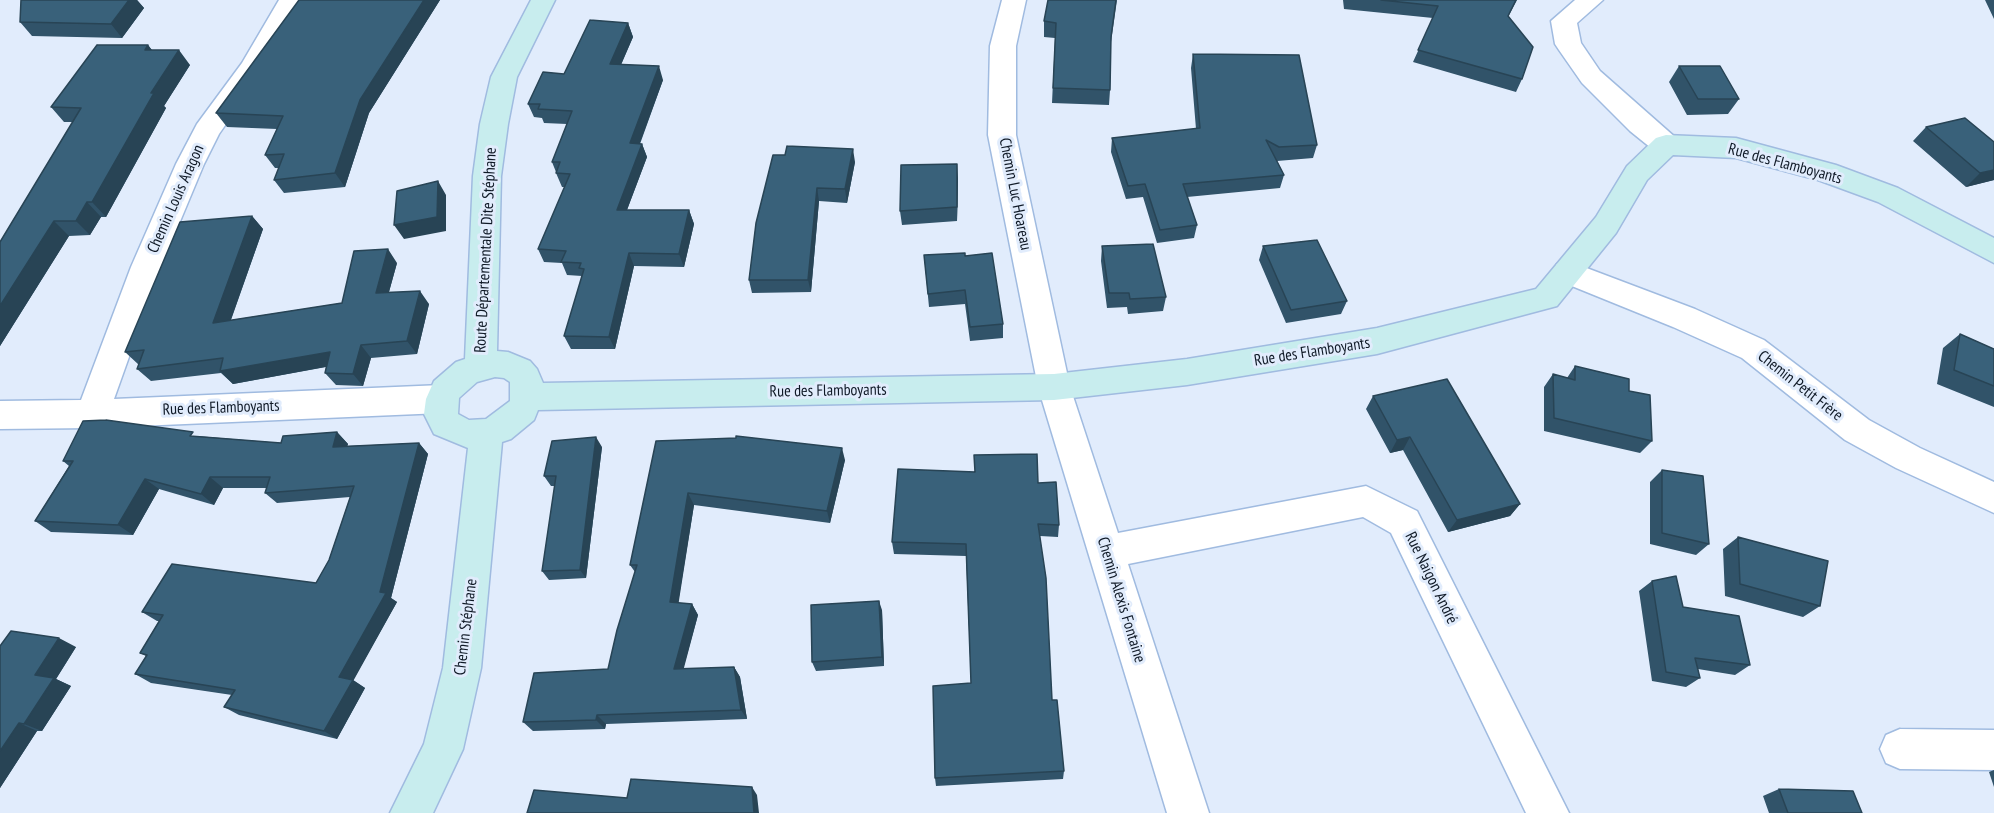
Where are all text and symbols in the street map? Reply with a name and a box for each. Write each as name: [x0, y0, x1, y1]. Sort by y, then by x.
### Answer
street label: Chemin Luc Hoareau: [995, 136, 1035, 252]
street label: Rue des Flamboyants: [1726, 140, 1844, 188]
street label: Chemin Louis Aragon: [144, 142, 208, 256]
street label: Route Départementale Dite Stéphane: [471, 147, 501, 353]
street label: Rue des Flamboyants: [1253, 333, 1371, 371]
street label: Chemin Petit Frère: [1754, 347, 1846, 425]
street label: Rue des Flamboyants: [769, 380, 887, 402]
street label: Rue des Flamboyants: [162, 396, 280, 420]
street label: Rue Naigon André: [1400, 529, 1462, 627]
street label: Chemin Alexis Fontaine: [1093, 535, 1149, 665]
street label: Chemin Stéphane: [451, 578, 481, 676]

